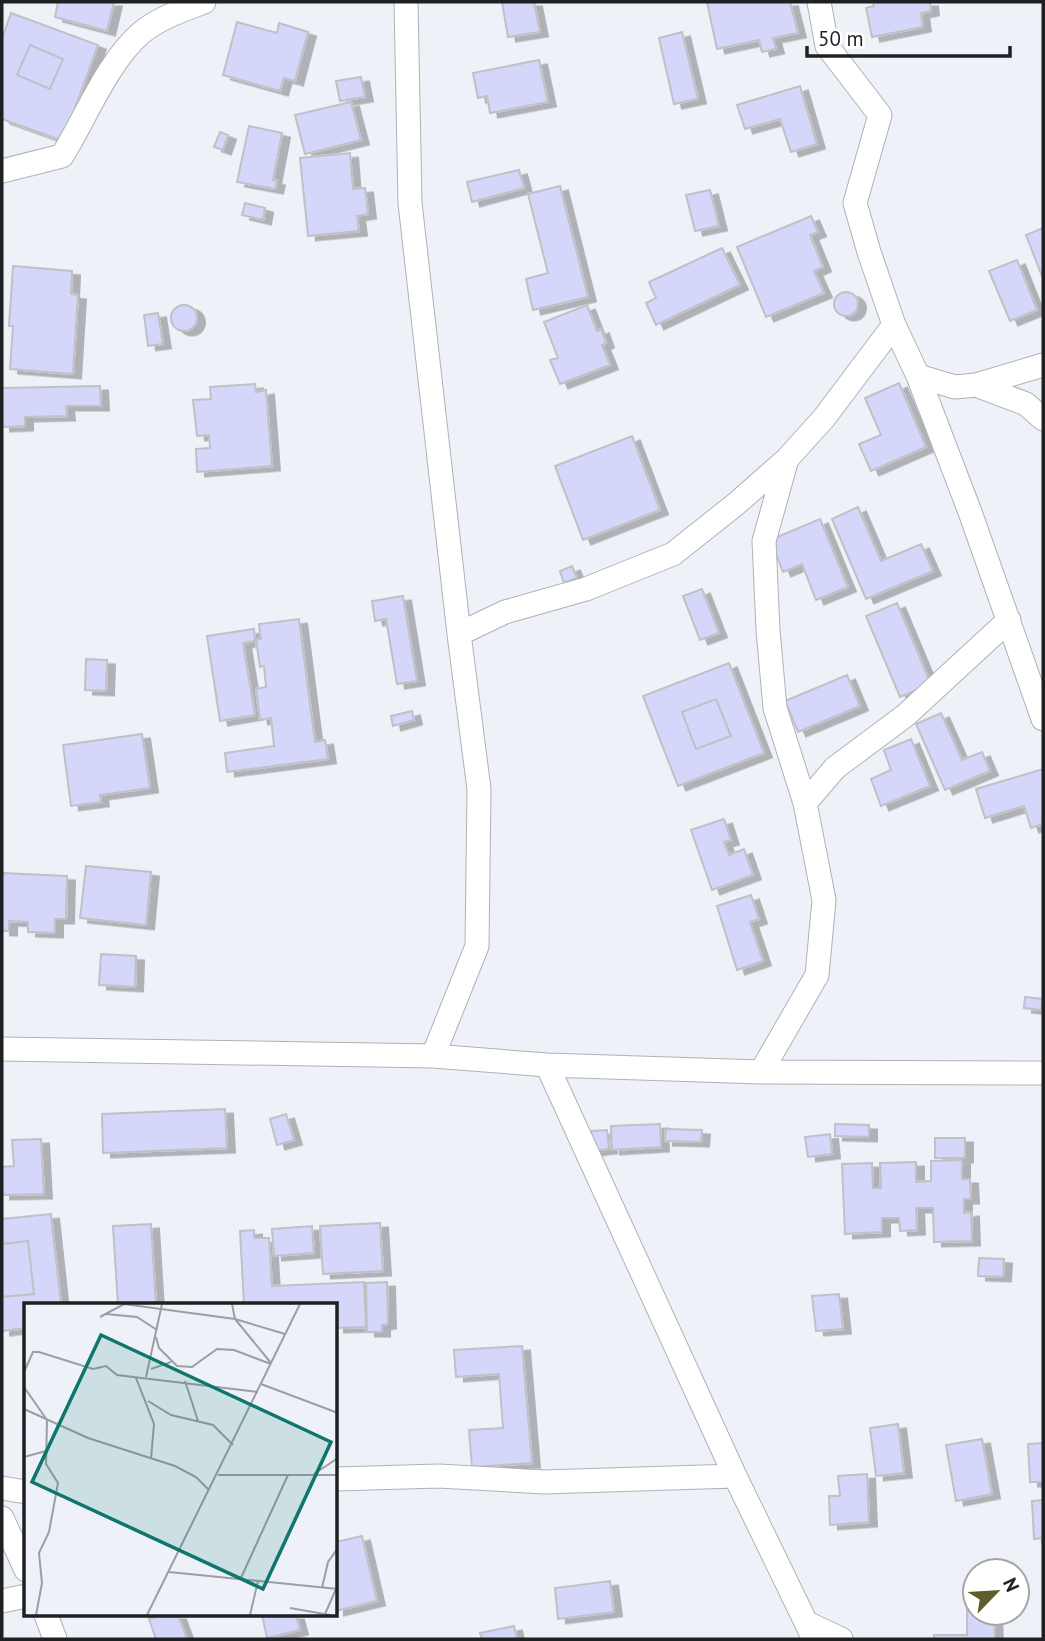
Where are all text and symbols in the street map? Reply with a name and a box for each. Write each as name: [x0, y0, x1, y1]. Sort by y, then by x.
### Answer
scale bar: [807, 14, 1010, 58]
text: 50 m: [818, 25, 864, 52]
inset map: [24, 1303, 338, 1616]
north arrow: [961, 1557, 1031, 1627]
text: N: [998, 1574, 1025, 1596]

